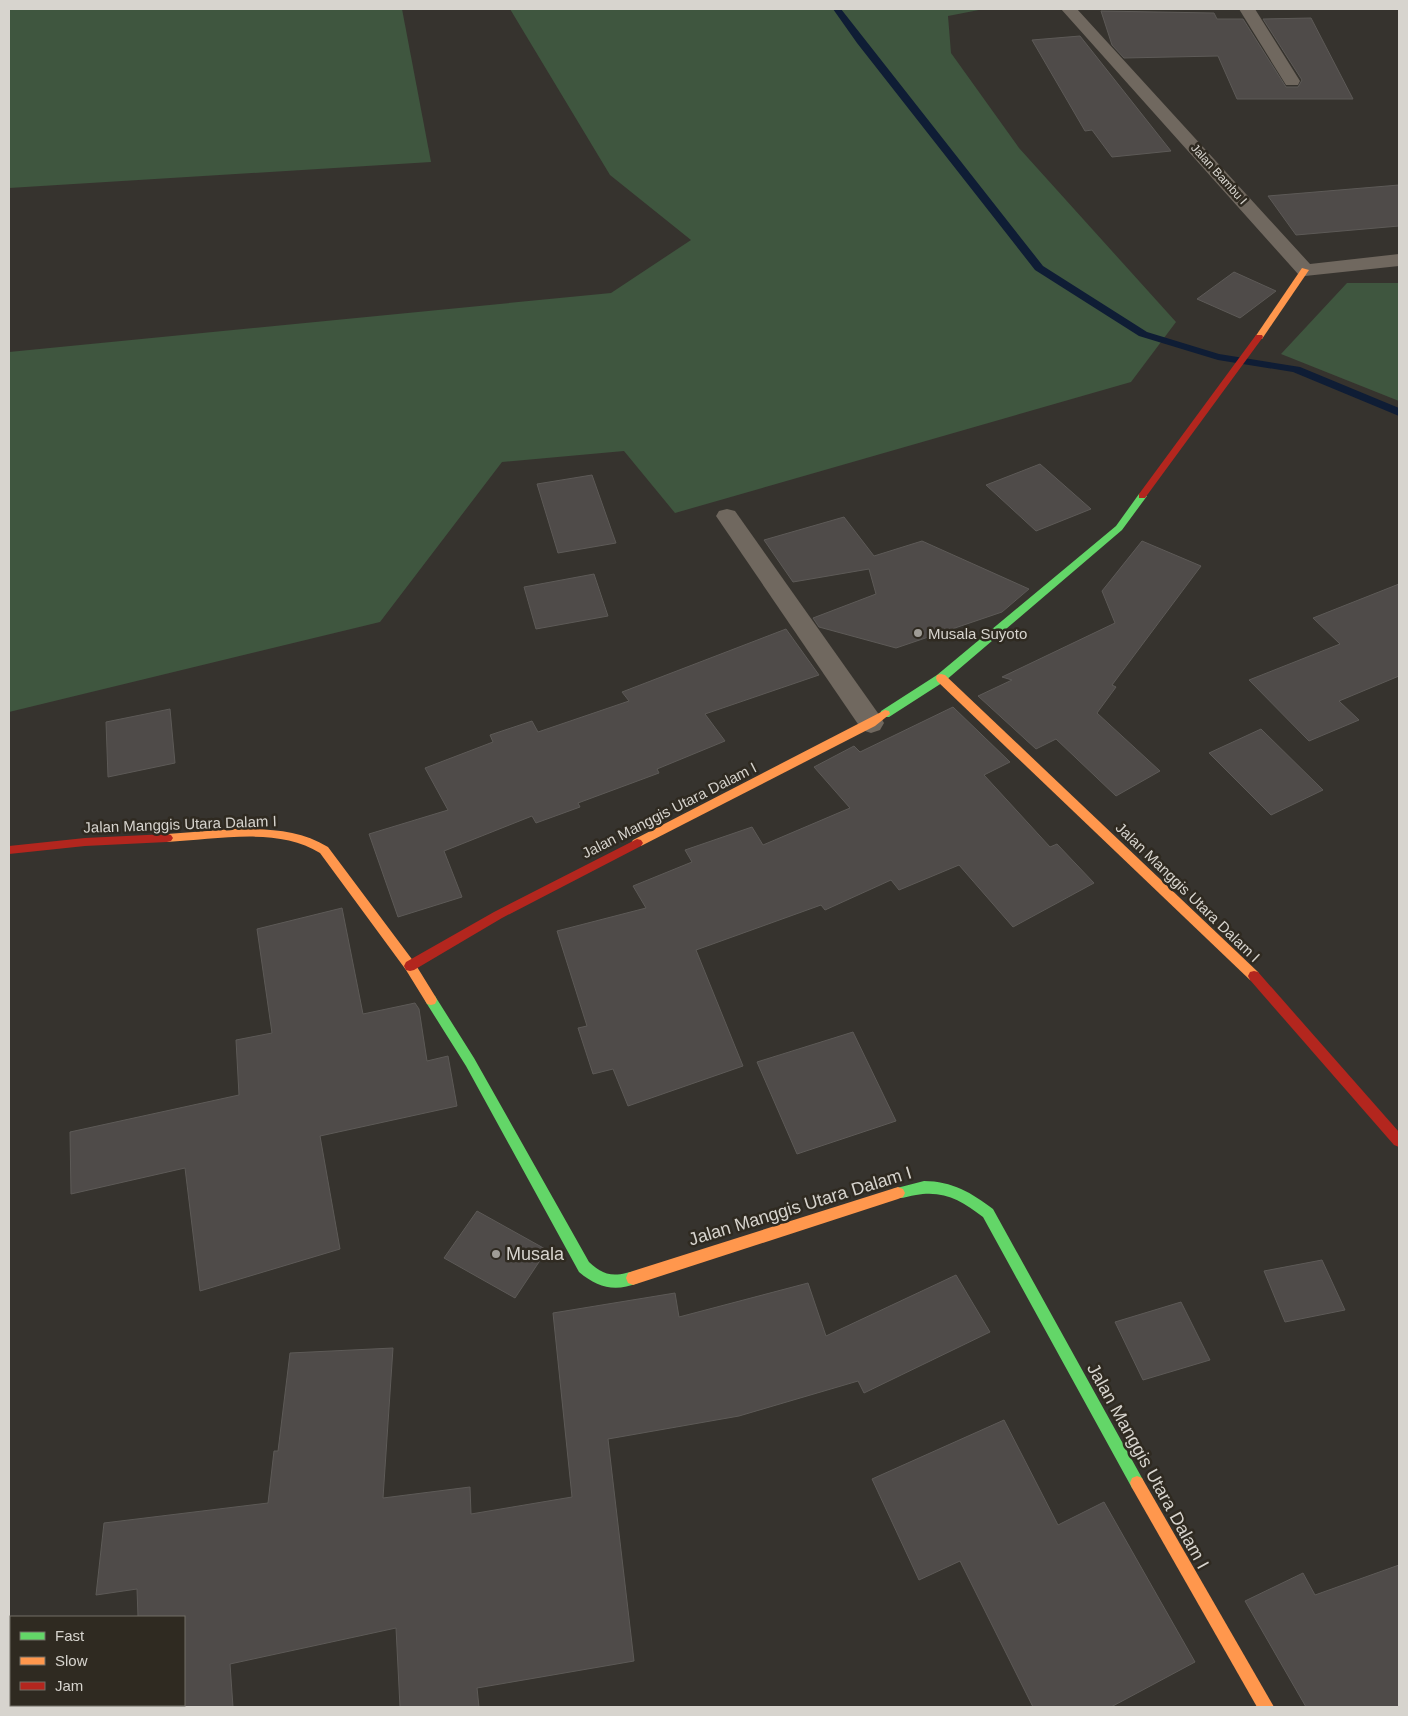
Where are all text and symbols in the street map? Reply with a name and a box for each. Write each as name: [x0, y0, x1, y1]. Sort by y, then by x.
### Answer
street label: Jalan Bambu I: [1188, 141, 1250, 207]
place label: Musala Suyoto: [928, 625, 1027, 642]
marker: Musala Suyoto: [912, 627, 924, 639]
street label: Jalan Manggis Utara Dalam I: [579, 759, 759, 861]
street label: Jalan Manggis Utara Dalam I: [83, 812, 277, 836]
street label: Jalan Manggis Utara Dalam I: [1113, 819, 1263, 965]
street label: Jalan Manggis Utara Dalam I: [686, 1163, 914, 1249]
place label: Musala: [506, 1244, 565, 1264]
marker: Musala: [490, 1248, 502, 1260]
street label: Jalan Manggis Utara Dalam I: [1083, 1360, 1213, 1572]
legend: [10, 1616, 185, 1706]
text: Fast: [55, 1627, 85, 1644]
text: Slow: [55, 1652, 88, 1669]
text: Jam: [55, 1677, 83, 1694]

